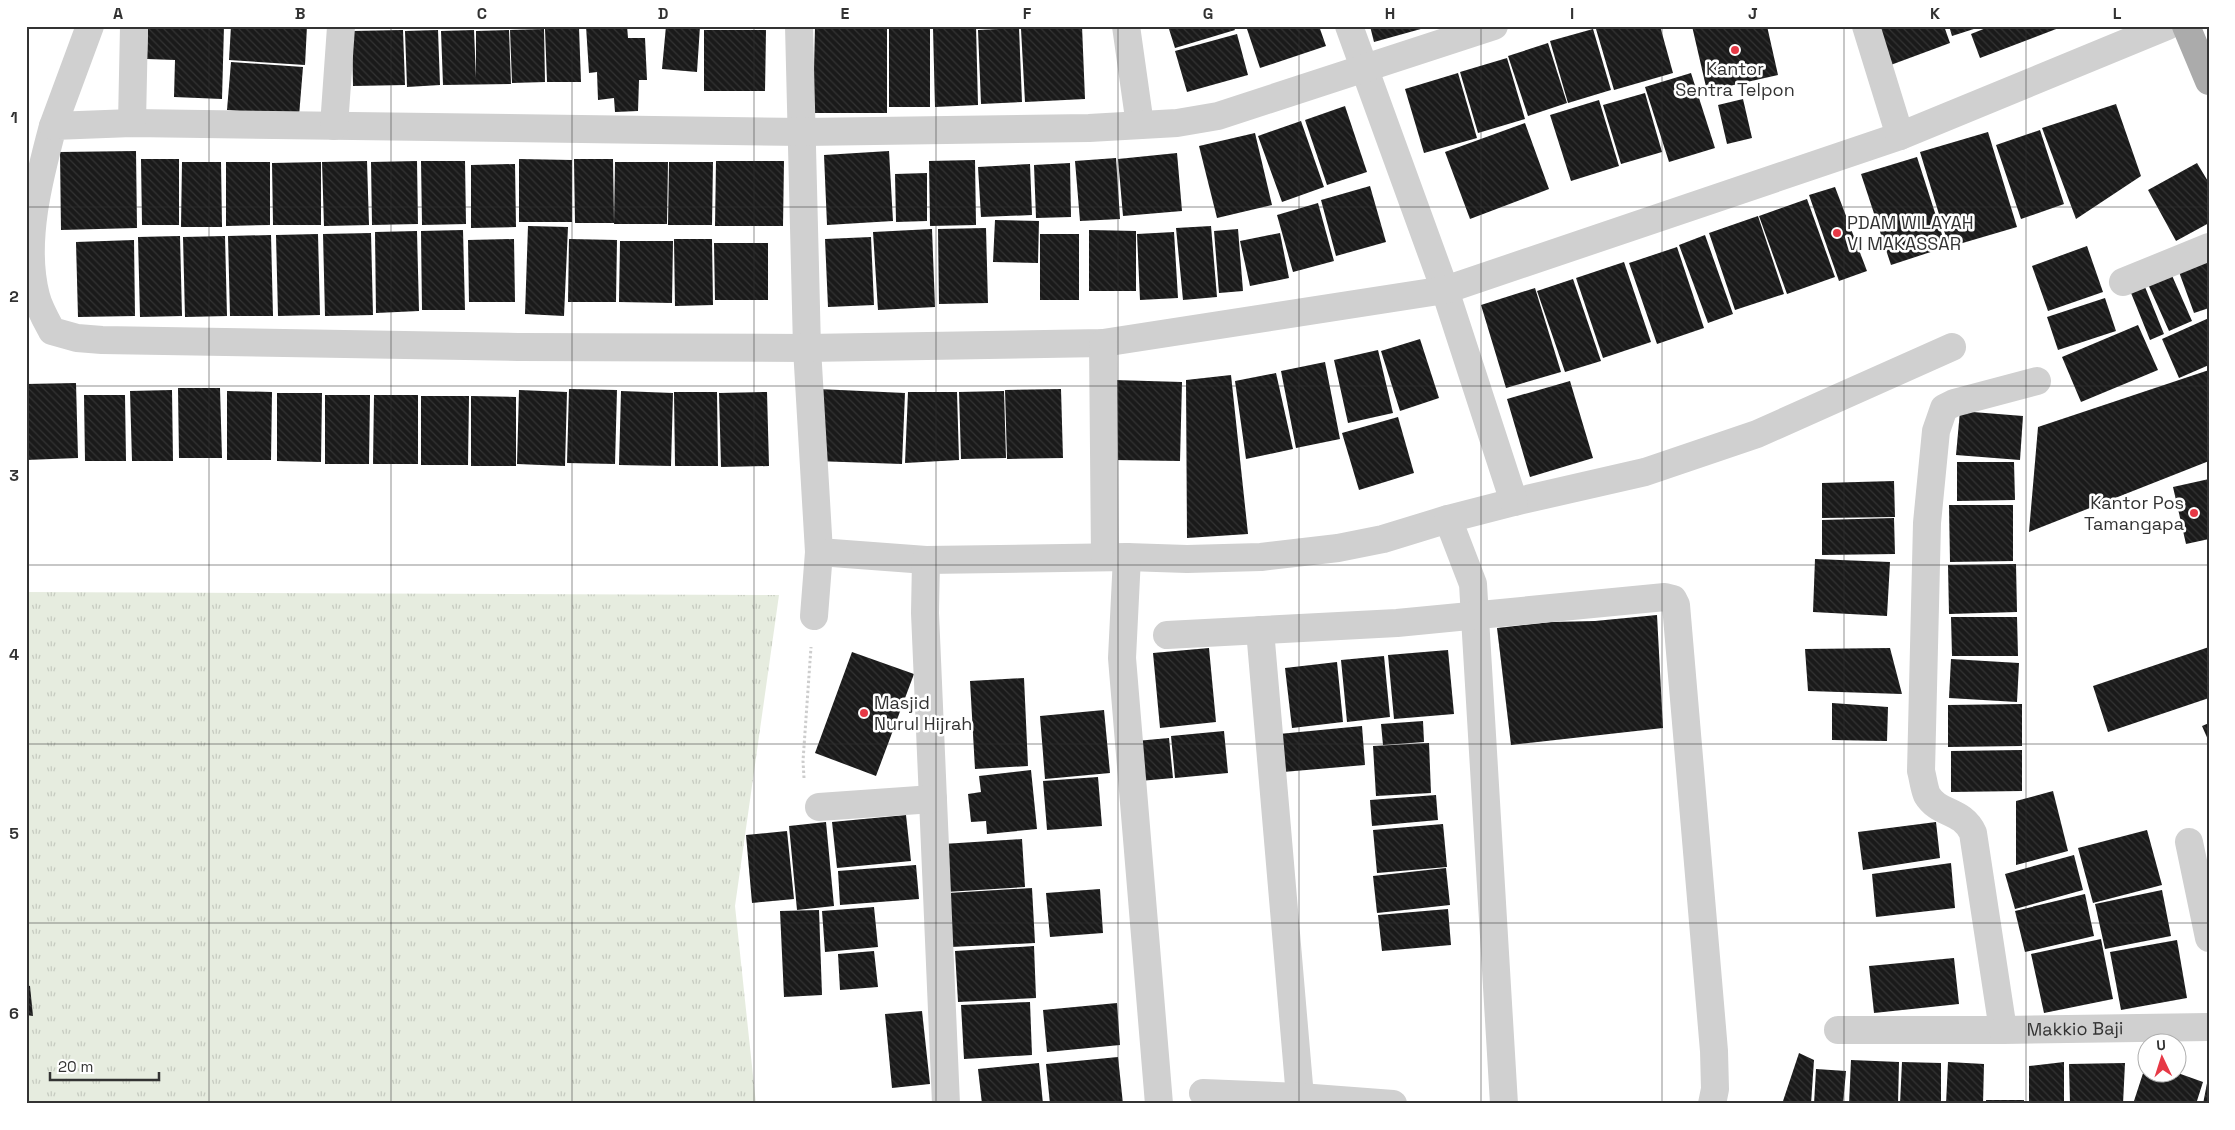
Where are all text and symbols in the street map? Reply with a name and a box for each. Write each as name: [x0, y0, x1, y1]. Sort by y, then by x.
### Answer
text: A: [113, 3, 123, 24]
text: B: [295, 3, 305, 24]
text: C: [477, 3, 487, 24]
text: D: [658, 3, 668, 24]
text: E: [841, 3, 850, 24]
text: F: [1023, 3, 1032, 24]
text: G: [1203, 3, 1213, 24]
text: H: [1385, 3, 1395, 24]
text: I: [1570, 3, 1574, 24]
text: J: [1748, 3, 1758, 24]
text: K: [1930, 3, 1940, 24]
text: L: [2113, 3, 2122, 24]
marker: Kantor Sentra Telpon: [1729, 44, 1741, 56]
place label: Kantor Sentra Telpon: [1675, 57, 1795, 101]
text: 1: [10, 107, 18, 128]
place label: PDAM WILAYAH VI MAKASSAR: [1847, 211, 1974, 255]
marker: PDAM WILAYAH VI MAKASSAR: [1831, 227, 1843, 239]
text: 2: [9, 286, 19, 307]
text: 3: [9, 465, 19, 486]
place label: Kantor Pos Tamangapa: [2084, 491, 2184, 535]
marker: Kantor Pos Tamangapa: [2188, 507, 2200, 519]
text: 4: [9, 644, 19, 665]
place label: Masjid Nurul Hijrah: [874, 691, 972, 735]
marker: Masjid Nurul Hijrah: [858, 707, 870, 719]
text: 5: [9, 823, 19, 844]
text: 6: [9, 1003, 19, 1024]
street label: Makkio Baji: [2027, 1016, 2123, 1041]
north arrow: [2138, 1032, 2188, 1082]
text: U: [2156, 1036, 2166, 1054]
scale bar: [50, 1050, 159, 1082]
text: 20 m: [58, 1057, 93, 1076]

